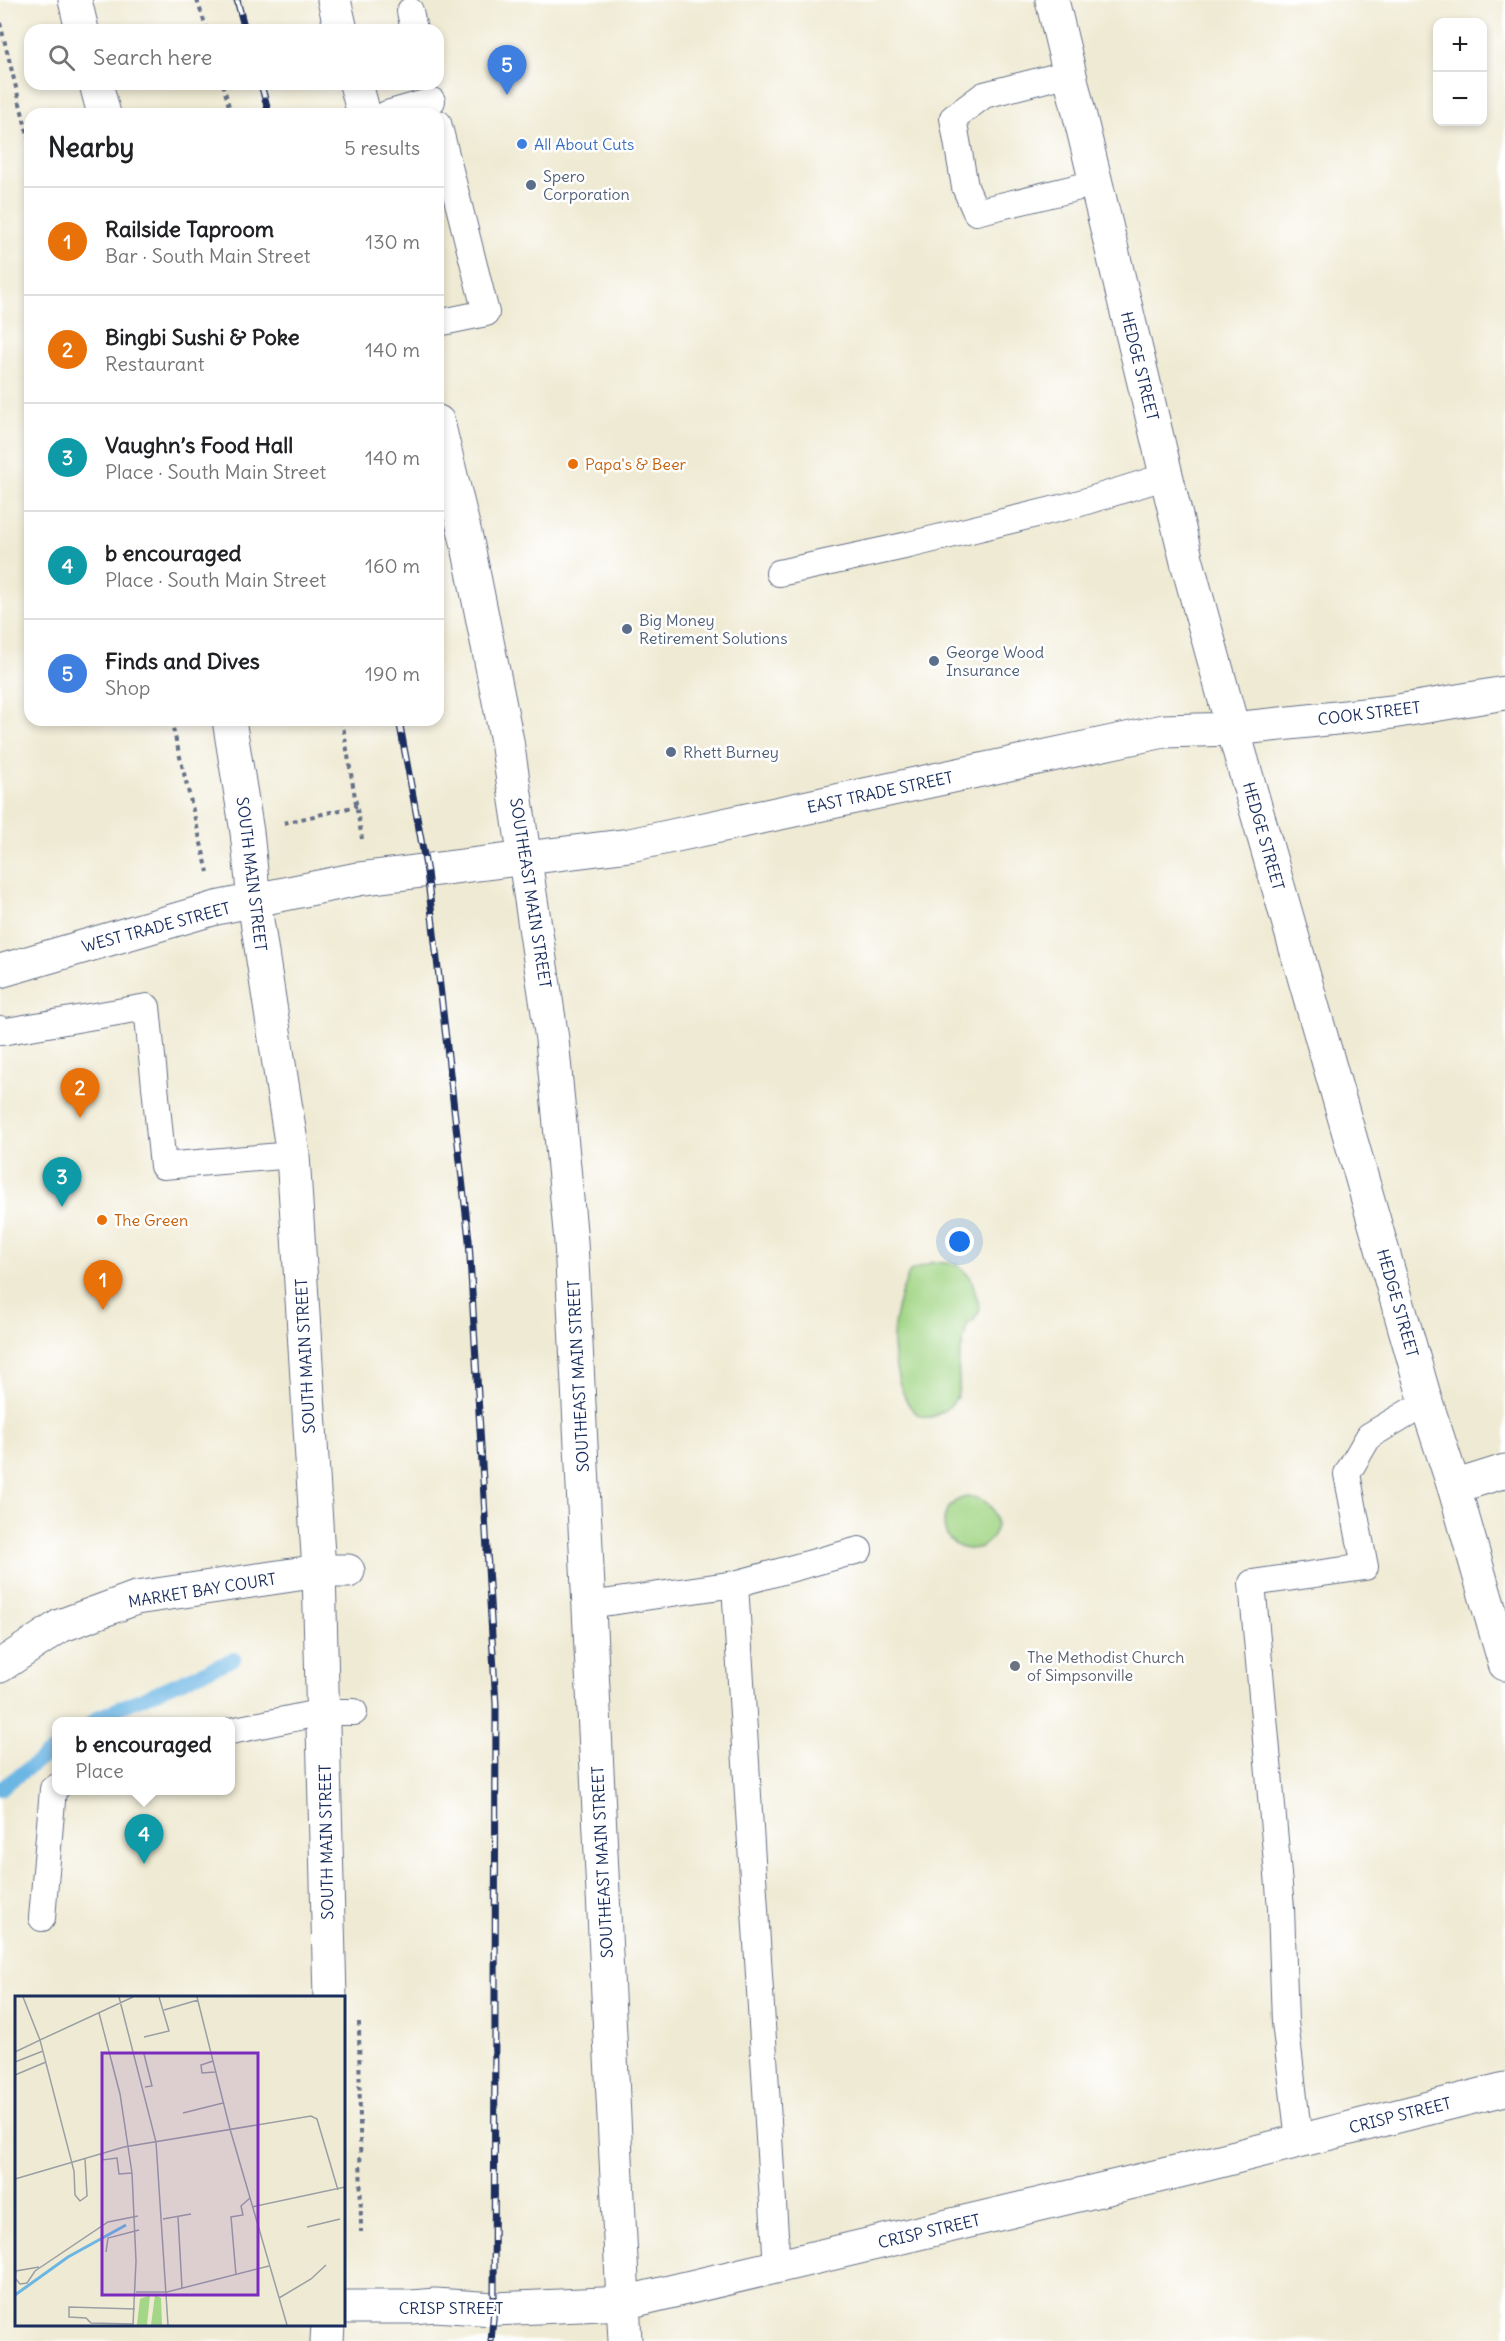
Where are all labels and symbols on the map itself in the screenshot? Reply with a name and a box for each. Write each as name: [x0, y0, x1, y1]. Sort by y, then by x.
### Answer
pin: 5: [488, 46, 526, 95]
place label: All About Cuts: [534, 134, 634, 154]
marker: All About Cuts: [515, 137, 529, 151]
place label: Spero Corporation: [543, 166, 630, 204]
marker: Spero Corporation: [524, 178, 538, 192]
street label: HEDGE STREET: [1117, 309, 1163, 423]
place label: Papa's & Beer: [585, 454, 687, 474]
marker: Papa's & Beer: [566, 457, 580, 471]
place label: Big Money Retirement Solutions: [639, 610, 787, 648]
marker: Big Money Retirement Solutions: [620, 622, 634, 636]
place label: George Wood Insurance: [946, 642, 1044, 680]
marker: George Wood Insurance: [927, 654, 941, 668]
street label: COOK STREET: [1317, 697, 1421, 729]
place label: Rhett Burney: [683, 742, 779, 762]
marker: Rhett Burney: [664, 745, 678, 759]
street label: EAST TRADE STREET: [805, 767, 955, 817]
street label: HEDGE STREET: [1239, 780, 1289, 892]
street label: SOUTH MAIN STREET: [233, 796, 271, 952]
street label: SOUTHEAST MAIN STREET: [506, 796, 556, 990]
street label: WEST TRADE STREET: [80, 898, 232, 956]
pin: 2: [60, 1068, 100, 1118]
pin: 3: [42, 1158, 82, 1207]
place label: The Green: [114, 1210, 188, 1230]
marker: The Green: [95, 1213, 109, 1227]
your location: [945, 1227, 974, 1256]
street label: HEDGE STREET: [1373, 1247, 1423, 1359]
pin: 1: [84, 1260, 122, 1310]
street label: SOUTH MAIN STREET: [291, 1278, 319, 1434]
street label: SOUTHEAST MAIN STREET: [563, 1279, 593, 1473]
street label: MARKET BAY COURT: [127, 1568, 277, 1612]
place label: The Methodist Church of Simpsonville: [1027, 1647, 1184, 1685]
marker: The Methodist Church of Simpsonville: [1008, 1659, 1022, 1673]
street label: SOUTH MAIN STREET: [315, 1764, 337, 1920]
street label: SOUTHEAST MAIN STREET: [587, 1765, 617, 1959]
pin: 4: [124, 1814, 164, 1864]
inset map: [15, 1996, 345, 2326]
street label: CRISP STREET: [1347, 2093, 1453, 2137]
street label: CRISP STREET: [876, 2209, 982, 2253]
street label: CRISP STREET: [399, 2298, 503, 2318]

